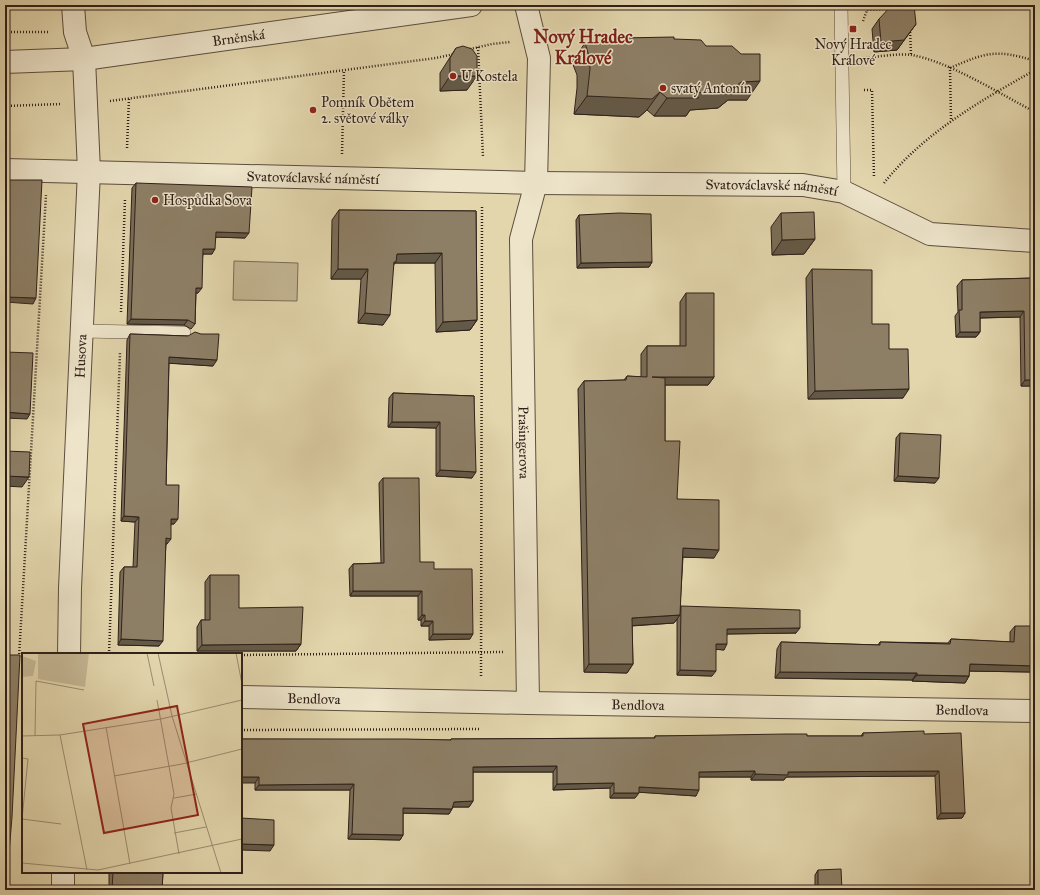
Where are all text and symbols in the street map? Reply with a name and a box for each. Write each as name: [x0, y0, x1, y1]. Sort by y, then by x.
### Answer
marker: Nový Hradec Králové: [848, 24, 858, 34]
street label: Brněnská: [211, 25, 266, 50]
district label: Nový Hradec Králové: [533, 26, 633, 69]
place label: Nový Hradec Králové: [814, 36, 892, 69]
place label: U Kostela: [461, 68, 518, 85]
marker: U Kostela: [448, 71, 458, 81]
place label: svatý Antonín: [671, 80, 752, 97]
marker: svatý Antonín: [658, 83, 668, 93]
place label: Pomník Obětem 2. světové války: [321, 94, 415, 127]
marker: Pomník Obětem 2. světové války: [308, 105, 318, 115]
street label: Svatováclavské náměstí: [246, 167, 381, 188]
street label: Svatováclavské náměstí: [705, 176, 840, 199]
place label: Hospůdka Sova: [163, 192, 252, 209]
marker: Hospůdka Sova: [150, 195, 160, 205]
street label: Husova: [71, 334, 90, 379]
street label: Prašingerova: [515, 406, 533, 479]
inset map: [22, 653, 242, 873]
street label: Bendlova: [287, 689, 341, 708]
street label: Bendlova: [611, 696, 665, 714]
street label: Bendlova: [935, 701, 989, 719]

